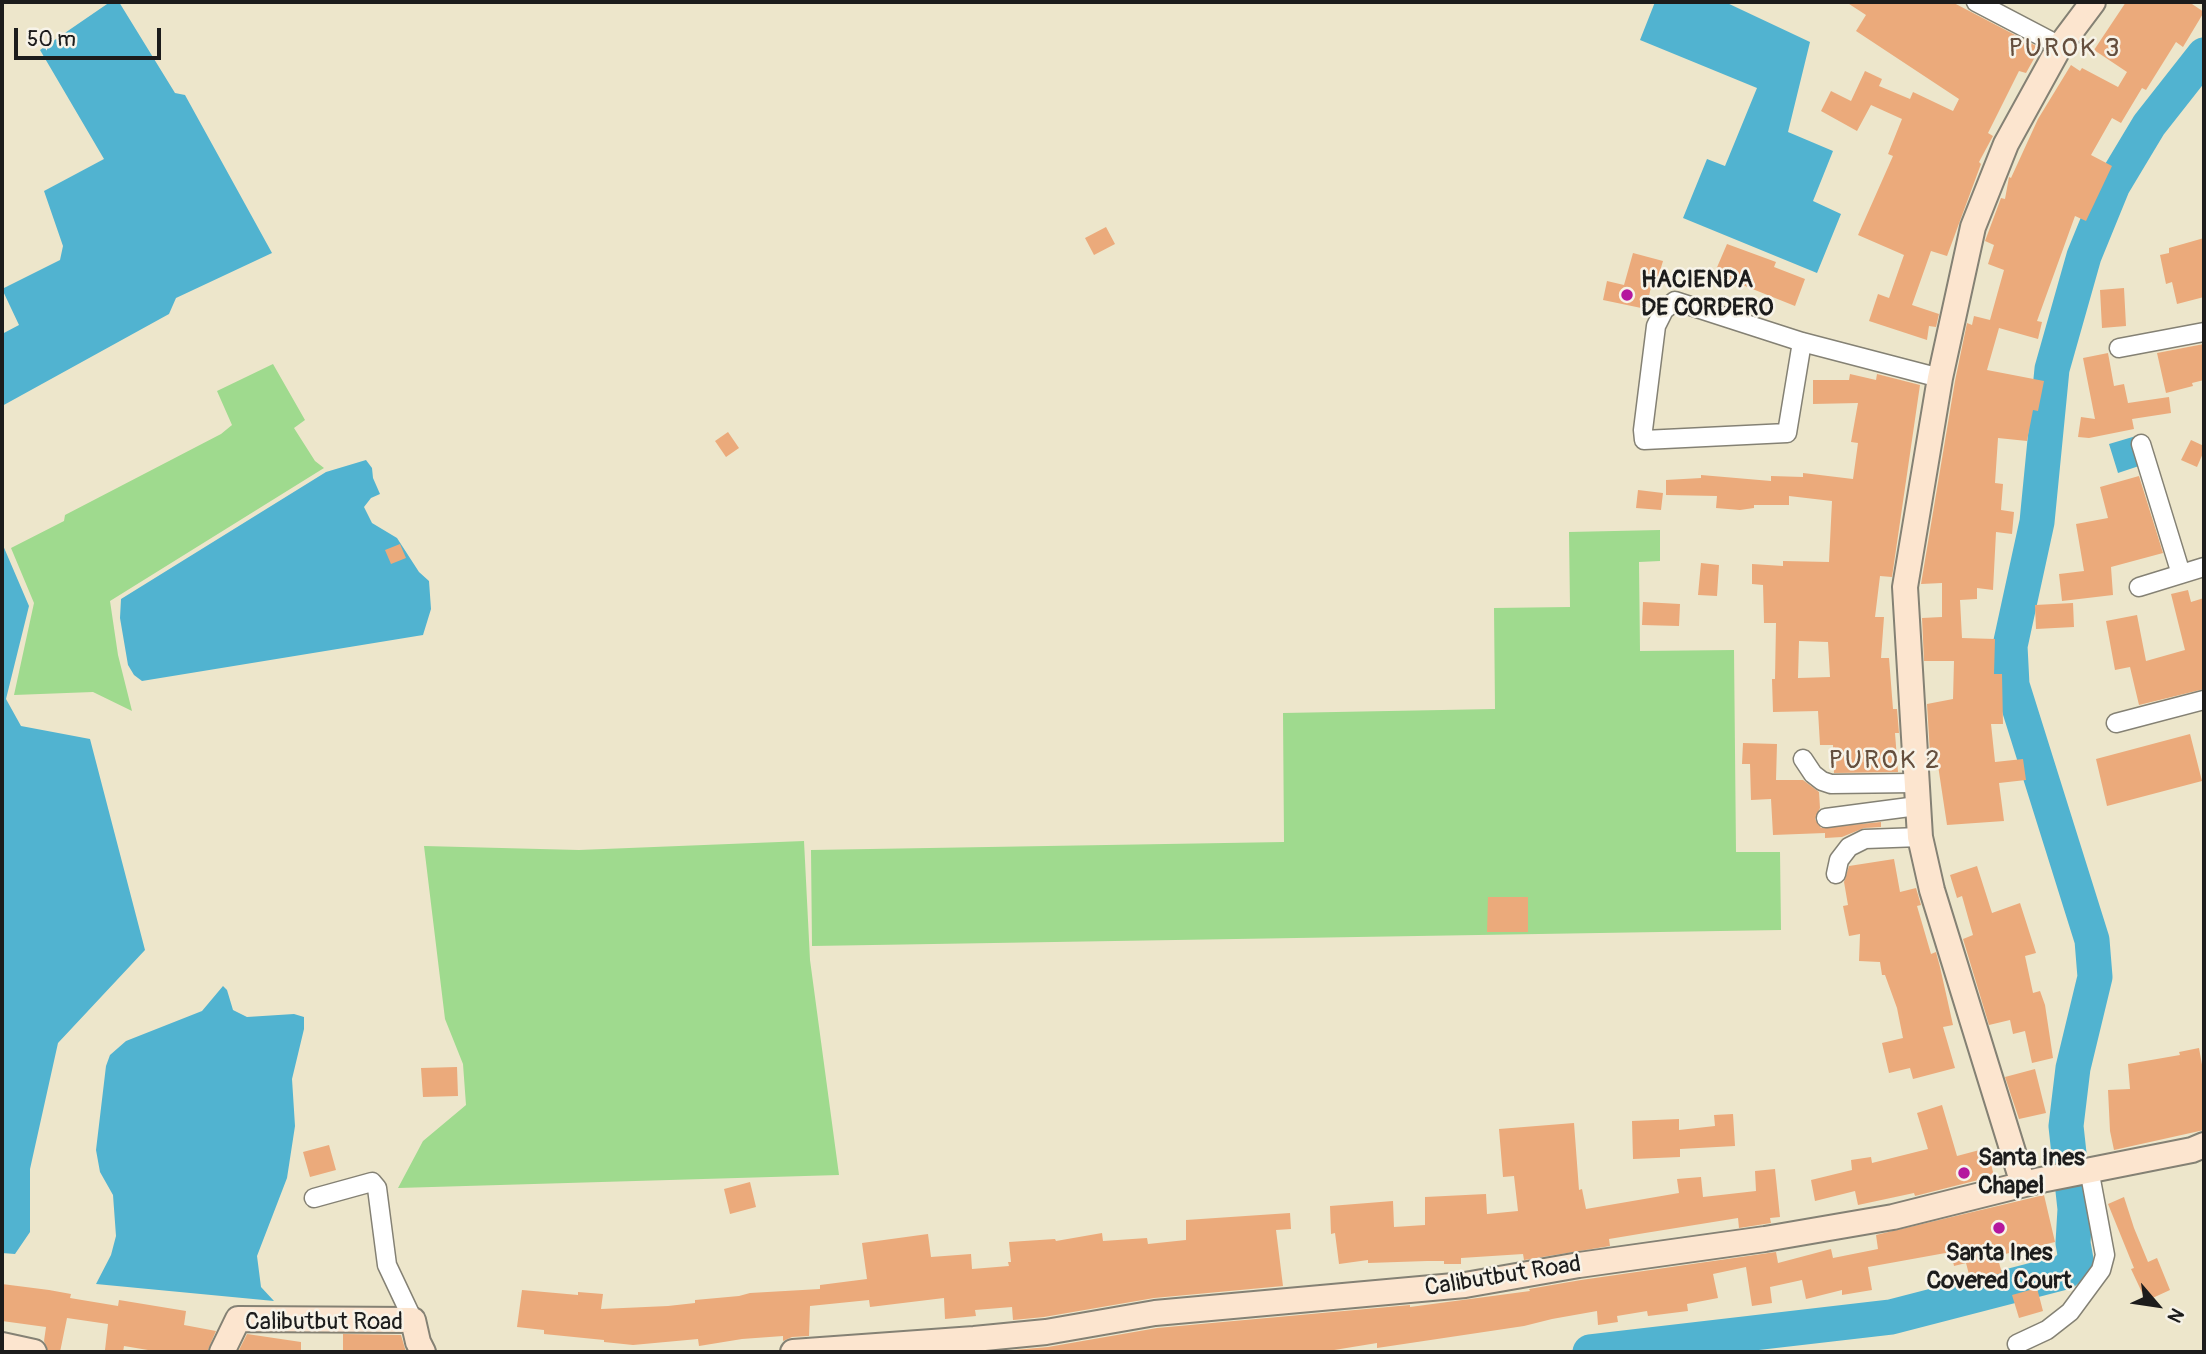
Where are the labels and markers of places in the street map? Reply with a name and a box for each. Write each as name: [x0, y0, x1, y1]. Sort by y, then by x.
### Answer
place label: HACIENDA DE CORDERO: [1641, 267, 1773, 323]
marker: HACIENDA DE CORDERO: [1619, 287, 1635, 303]
place label: Santa Ines Chapel: [1978, 1145, 2085, 1201]
marker: Santa Ines Chapel: [1956, 1165, 1972, 1181]
marker: Santa Ines Covered Court: [1991, 1220, 2007, 1236]
place label: Santa Ines Covered Court: [1926, 1240, 2072, 1296]

